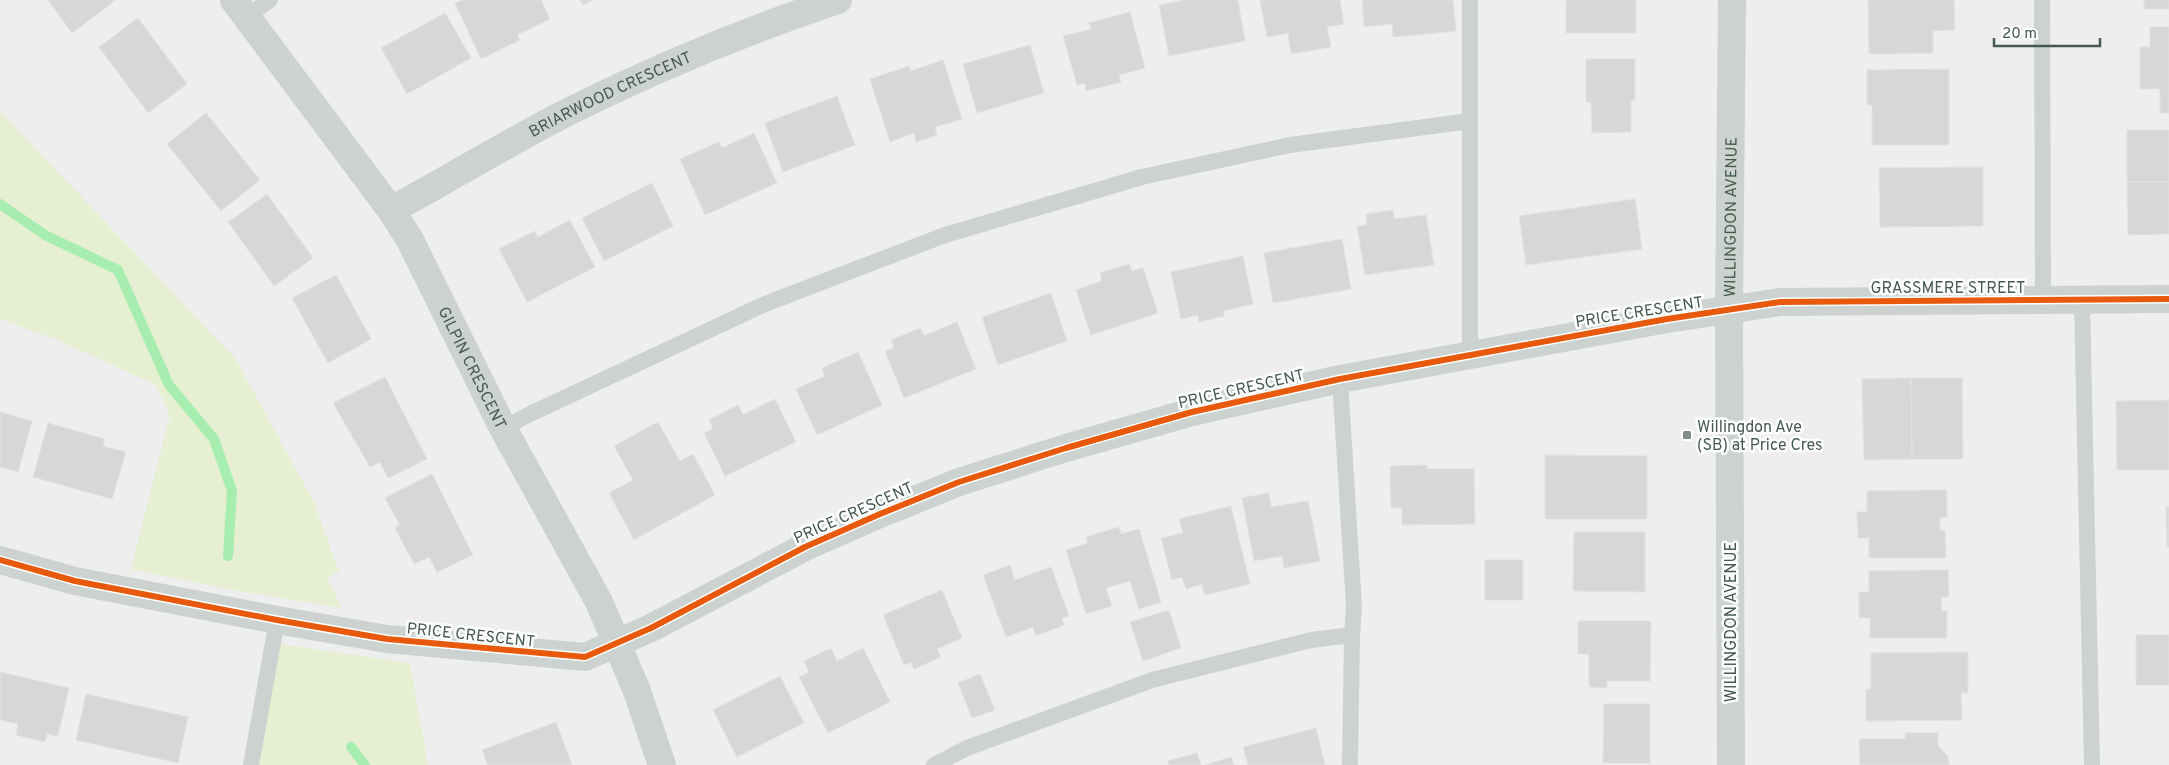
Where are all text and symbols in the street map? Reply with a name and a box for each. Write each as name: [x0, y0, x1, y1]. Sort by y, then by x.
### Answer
scale bar: [1994, 15, 2100, 47]
text: 20 m: [2002, 25, 2037, 44]
street label: BRIARWOOD CRESCENT: [526, 48, 695, 143]
street label: WILLINGDON AVENUE: [1721, 137, 1743, 297]
street label: GRASSMERE STREET: [1871, 279, 2025, 299]
street label: PRICE CRESCENT: [1574, 293, 1705, 333]
street label: GILPIN CRESCENT: [433, 304, 510, 433]
street label: PRICE CRESCENT: [1176, 366, 1307, 414]
place label: Willingdon Ave (SB) at Price Cres: [1697, 418, 1823, 456]
marker: Willingdon Ave (SB) at Price Cres: [1681, 429, 1693, 441]
street label: PRICE CRESCENT: [791, 478, 917, 549]
street label: WILLINGDON AVENUE: [1722, 542, 1742, 702]
street label: PRICE CRESCENT: [406, 619, 536, 653]

